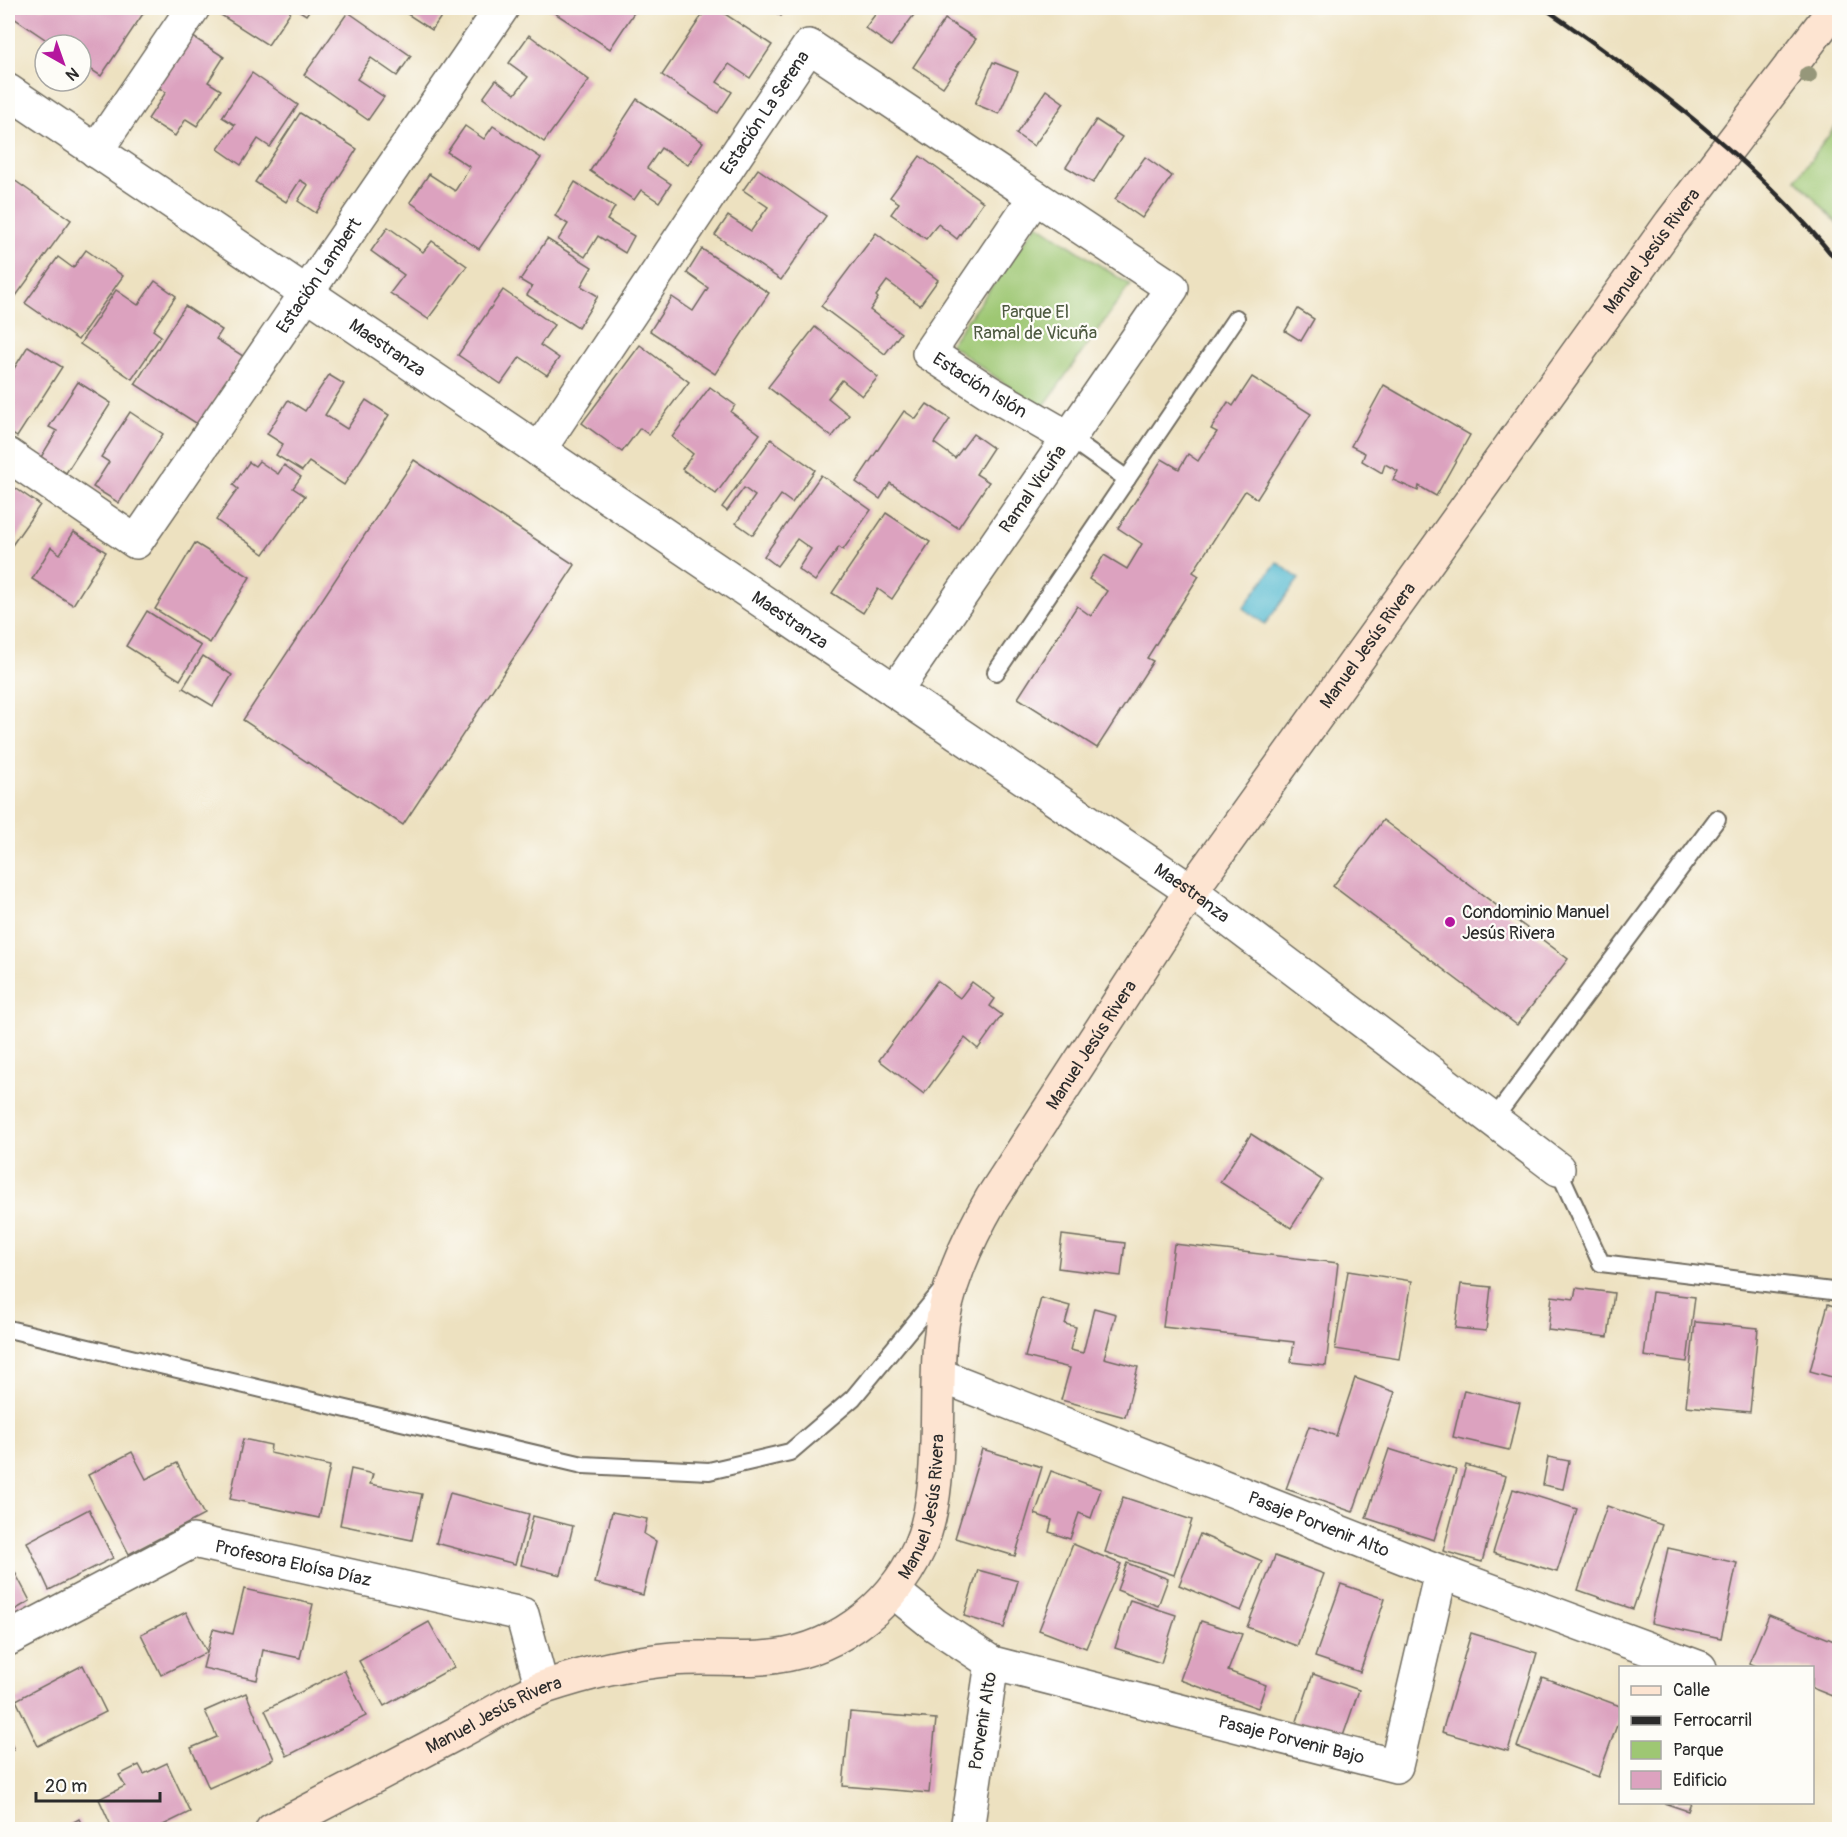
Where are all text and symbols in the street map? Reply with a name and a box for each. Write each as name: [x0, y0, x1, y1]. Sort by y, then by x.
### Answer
north arrow: [33, 33, 93, 93]
street label: Estación La Serena: [715, 46, 814, 179]
text: N: [61, 63, 83, 85]
street label: Manuel Jesús Rivera: [1598, 183, 1705, 318]
street label: Estación Lambert: [271, 212, 367, 338]
park label: Parque El Ramal de Vicuña: [973, 301, 1097, 345]
street label: Maestranza: [345, 313, 430, 382]
street label: Estación Islón: [929, 347, 1031, 423]
street label: Ramal Vicuña: [994, 441, 1072, 537]
street label: Manuel Jesús Rivera: [1314, 578, 1421, 713]
street label: Maestranza: [747, 586, 833, 654]
street label: Maestranza: [1150, 858, 1234, 928]
place label: Condominio Manuel Jesús Rivera: [1462, 901, 1610, 945]
marker: Condominio Manuel Jesús Rivera: [1443, 915, 1457, 929]
street label: Manuel Jesús Rivera: [1041, 976, 1142, 1114]
street label: Manuel Jesús Rivera: [893, 1434, 949, 1584]
street label: Pasaje Porvenir Alto: [1245, 1486, 1393, 1562]
street label: Profesora Eloísa Díaz: [213, 1535, 374, 1592]
legend: [1619, 1666, 1814, 1804]
street label: Porvenir Alto: [964, 1670, 1002, 1772]
street label: Manuel Jesús Rivera: [422, 1671, 564, 1759]
text: Calle: [1673, 1679, 1710, 1702]
text: Ferrocarril: [1673, 1709, 1752, 1732]
street label: Pasaje Porvenir Bajo: [1216, 1710, 1367, 1769]
text: Parque: [1673, 1739, 1723, 1762]
scale bar: [36, 1765, 160, 1803]
text: Edificio: [1673, 1769, 1727, 1792]
text: 20 m: [45, 1775, 87, 1798]

